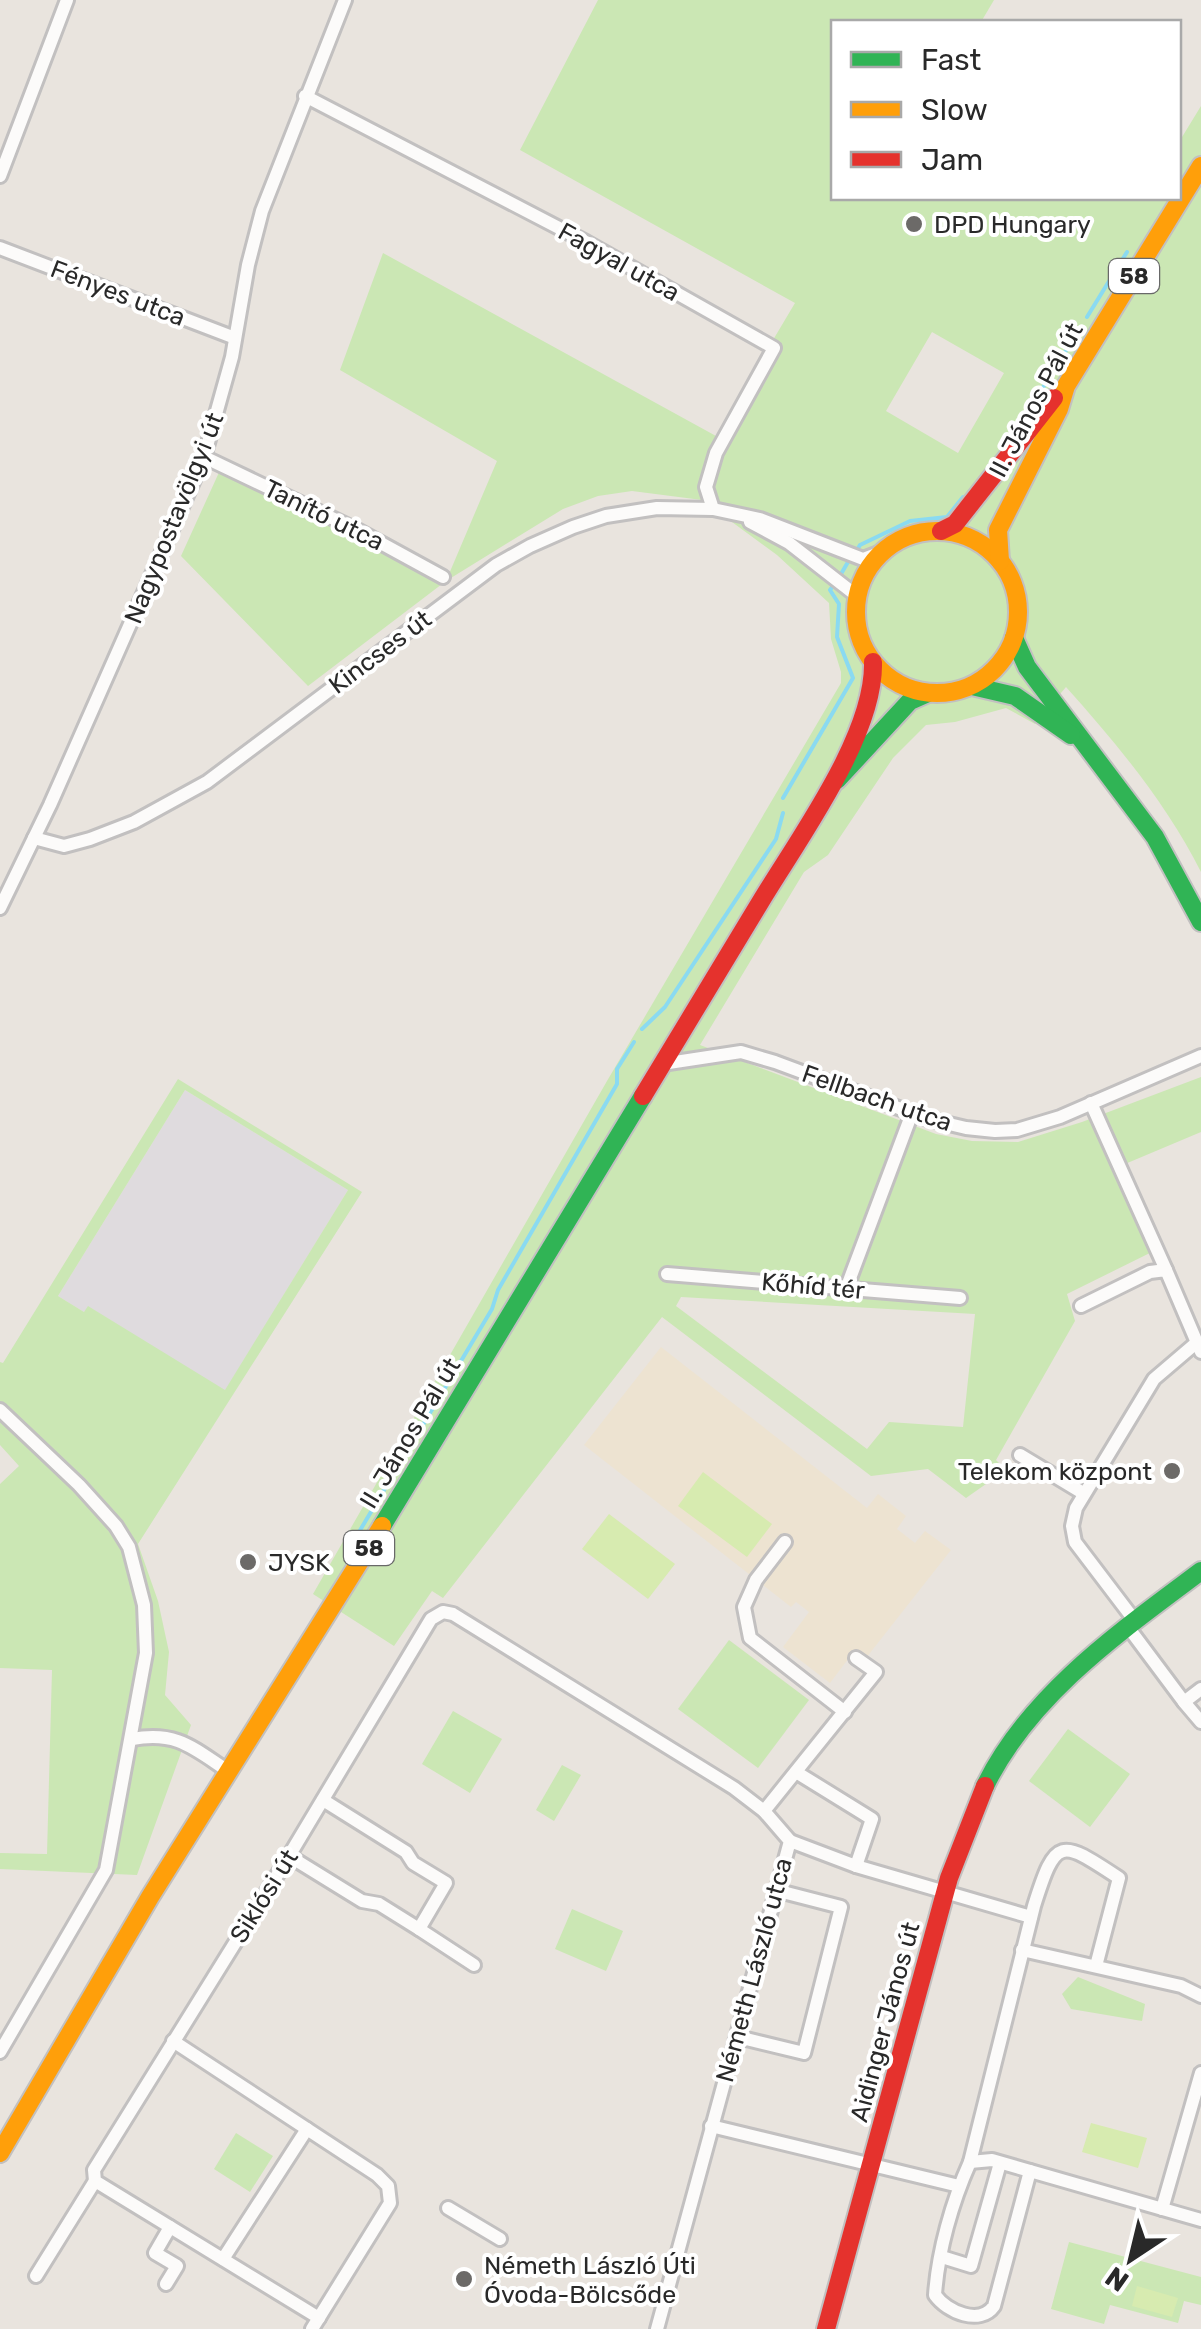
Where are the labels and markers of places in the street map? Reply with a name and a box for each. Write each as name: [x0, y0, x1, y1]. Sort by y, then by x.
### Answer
place label: DPD Hungary: [934, 210, 1091, 239]
marker: DPD Hungary: [903, 213, 925, 235]
place label: Telekom központ: [958, 1457, 1152, 1486]
marker: Telekom központ: [1161, 1460, 1183, 1482]
place label: JYSK: [268, 1548, 330, 1577]
marker: JYSK: [237, 1551, 259, 1573]
place label: Németh László Úti Óvoda-Bölcsőde: [484, 2251, 696, 2309]
marker: Németh László Úti Óvoda-Bölcsőde: [453, 2268, 475, 2290]

